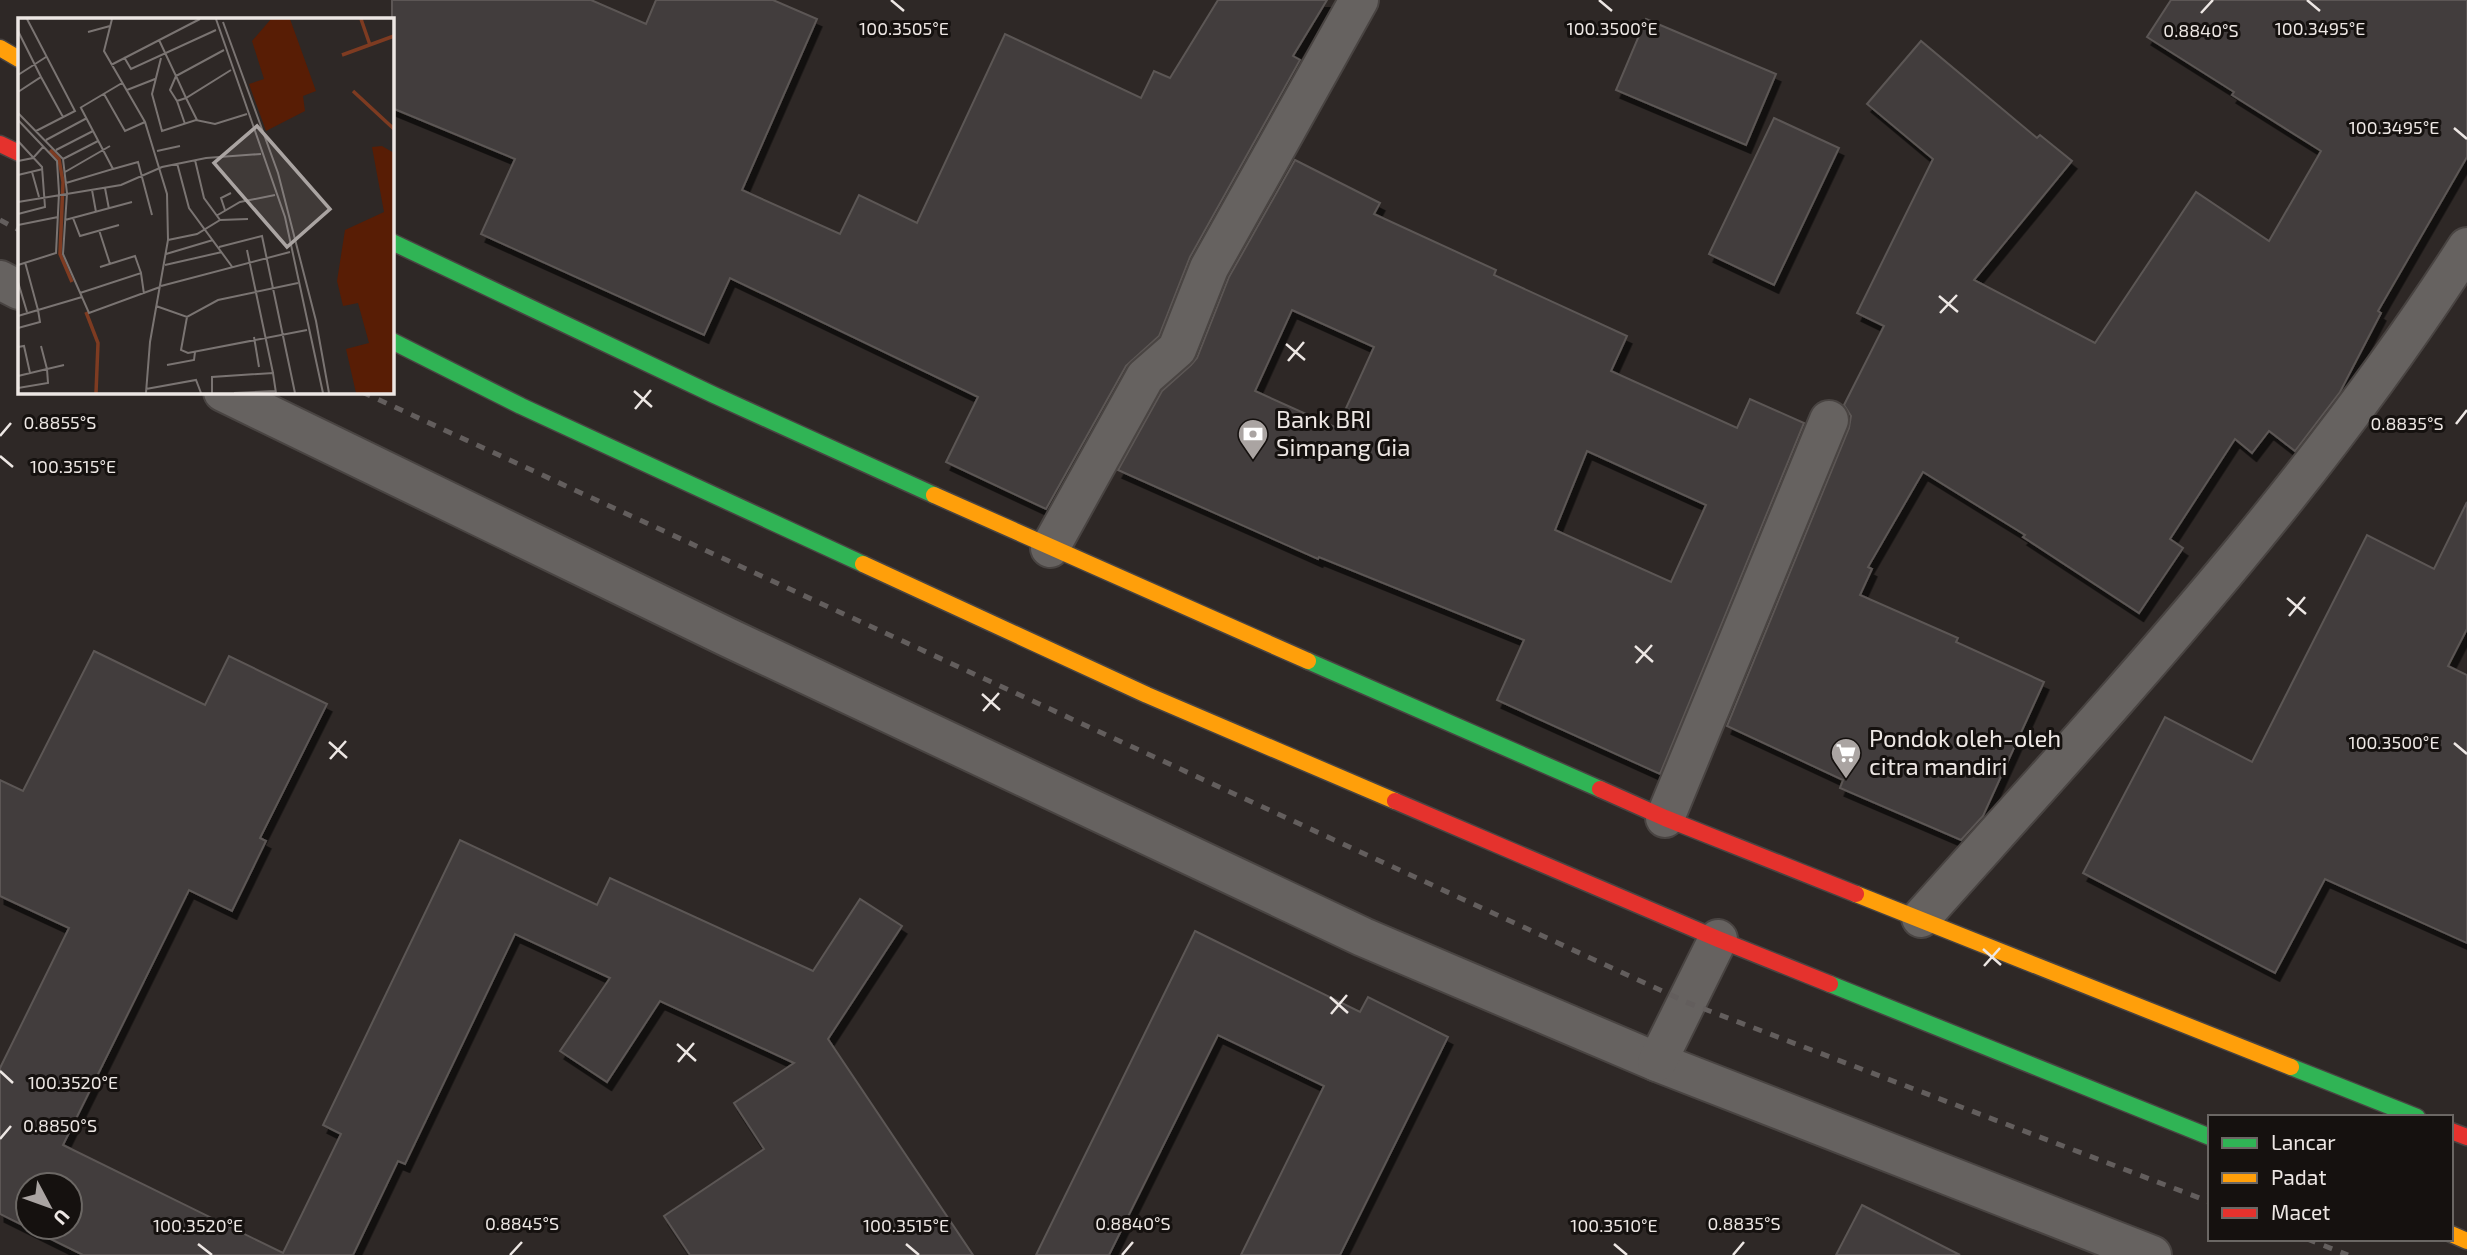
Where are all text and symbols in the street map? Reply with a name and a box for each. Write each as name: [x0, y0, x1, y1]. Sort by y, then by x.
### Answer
text: 100.3505°E: [859, 17, 949, 39]
text: 100.3500°E: [1567, 17, 1657, 39]
text: 100.3495°E: [2275, 17, 2365, 39]
inset map: [18, 18, 394, 394]
text: 0.8840°S: [2163, 19, 2239, 41]
text: 100.3495°E: [2349, 116, 2439, 138]
place label: Bank BRI Simpang Gia: [1276, 404, 1410, 461]
text: 0.8855°S: [24, 411, 96, 433]
text: 0.8835°S: [2370, 412, 2444, 434]
bank icon: Bank BRI Simpang Gia: [1236, 417, 1270, 461]
text: 100.3515°E: [30, 455, 116, 477]
place label: Pondok oleh-oleh citra mandiri: [1869, 723, 2061, 780]
text: 100.3500°E: [2349, 731, 2439, 753]
supermarket icon: Pondok oleh-oleh citra mandiri: [1829, 736, 1863, 780]
text: 100.3520°E: [28, 1071, 118, 1093]
text: 0.8850°S: [23, 1114, 97, 1136]
legend: [2208, 1115, 2453, 1241]
text: Lancar: [2271, 1129, 2336, 1154]
text: Padat: [2271, 1164, 2326, 1189]
north arrow: [14, 1171, 84, 1241]
text: Macet: [2271, 1199, 2330, 1224]
text: U: [49, 1205, 75, 1230]
text: 0.8845°S: [485, 1212, 559, 1234]
text: 0.8840°S: [1095, 1212, 1171, 1234]
text: 0.8835°S: [1707, 1212, 1781, 1234]
text: 100.3520°E: [153, 1214, 243, 1236]
text: 100.3515°E: [863, 1214, 949, 1236]
text: 100.3510°E: [1570, 1214, 1658, 1236]

